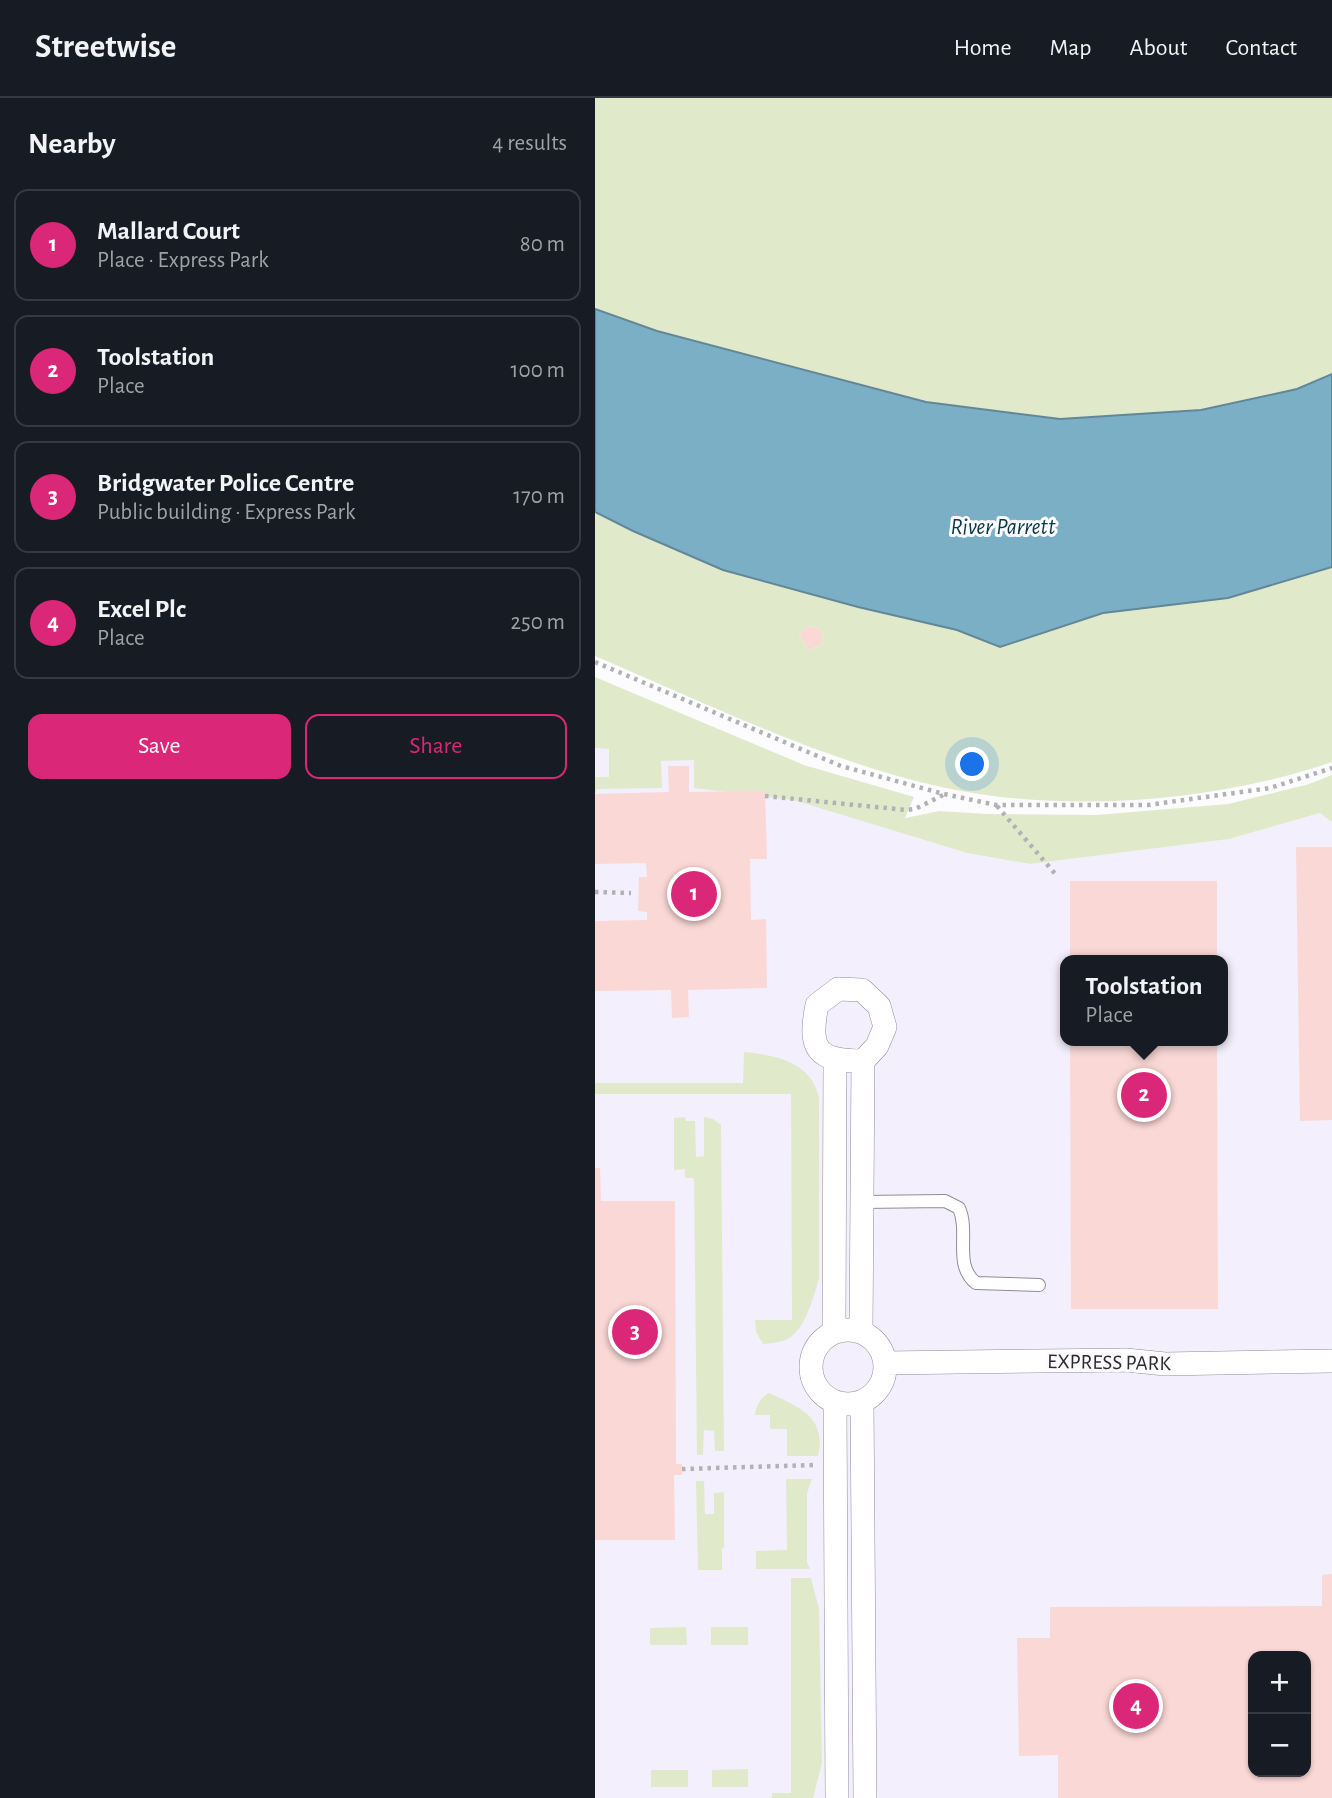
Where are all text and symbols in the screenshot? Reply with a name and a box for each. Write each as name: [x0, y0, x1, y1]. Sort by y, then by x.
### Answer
text: Streetwise: [35, 31, 176, 64]
text: Home: [954, 36, 1012, 60]
text: Map: [1050, 36, 1092, 60]
text: About: [1130, 36, 1187, 60]
text: Contact: [1225, 36, 1297, 60]
text: Nearby: [28, 129, 116, 159]
text: 4 results: [492, 132, 567, 155]
text: Mallard Court: [97, 218, 240, 244]
text: 1: [49, 233, 57, 256]
text: 80 m: [520, 233, 565, 256]
text: Place · Express Park: [97, 249, 269, 272]
text: Toolstation: [97, 344, 214, 370]
text: 2: [48, 359, 58, 382]
text: 100 m: [511, 359, 565, 382]
text: Place: [97, 375, 145, 398]
text: Bridgwater Police Centre: [97, 470, 354, 496]
text: 3: [48, 485, 58, 508]
text: 170 m: [513, 485, 565, 508]
text: Public building · Express Park: [97, 501, 355, 524]
water label: River Parrett: [950, 516, 1056, 539]
text: Excel Plc: [97, 596, 186, 622]
text: 4: [47, 611, 59, 634]
text: 250 m: [511, 611, 565, 634]
text: Place: [97, 627, 145, 650]
button: Save: [28, 714, 291, 779]
button: Share: [305, 714, 567, 779]
your location: [955, 747, 989, 781]
pin: 1: [671, 868, 717, 920]
popup: [1060, 955, 1228, 1046]
text: Toolstation: [1085, 973, 1203, 999]
text: Place: [1085, 1004, 1133, 1027]
pin: 2: [1121, 1069, 1167, 1121]
pin: 3: [612, 1306, 658, 1358]
street label: EXPRESS PARK: [1047, 1351, 1172, 1374]
map controls: [1248, 1651, 1311, 1777]
button: +: [1248, 1651, 1311, 1714]
pin: 4: [1113, 1680, 1159, 1732]
button: −: [1248, 1714, 1311, 1777]

